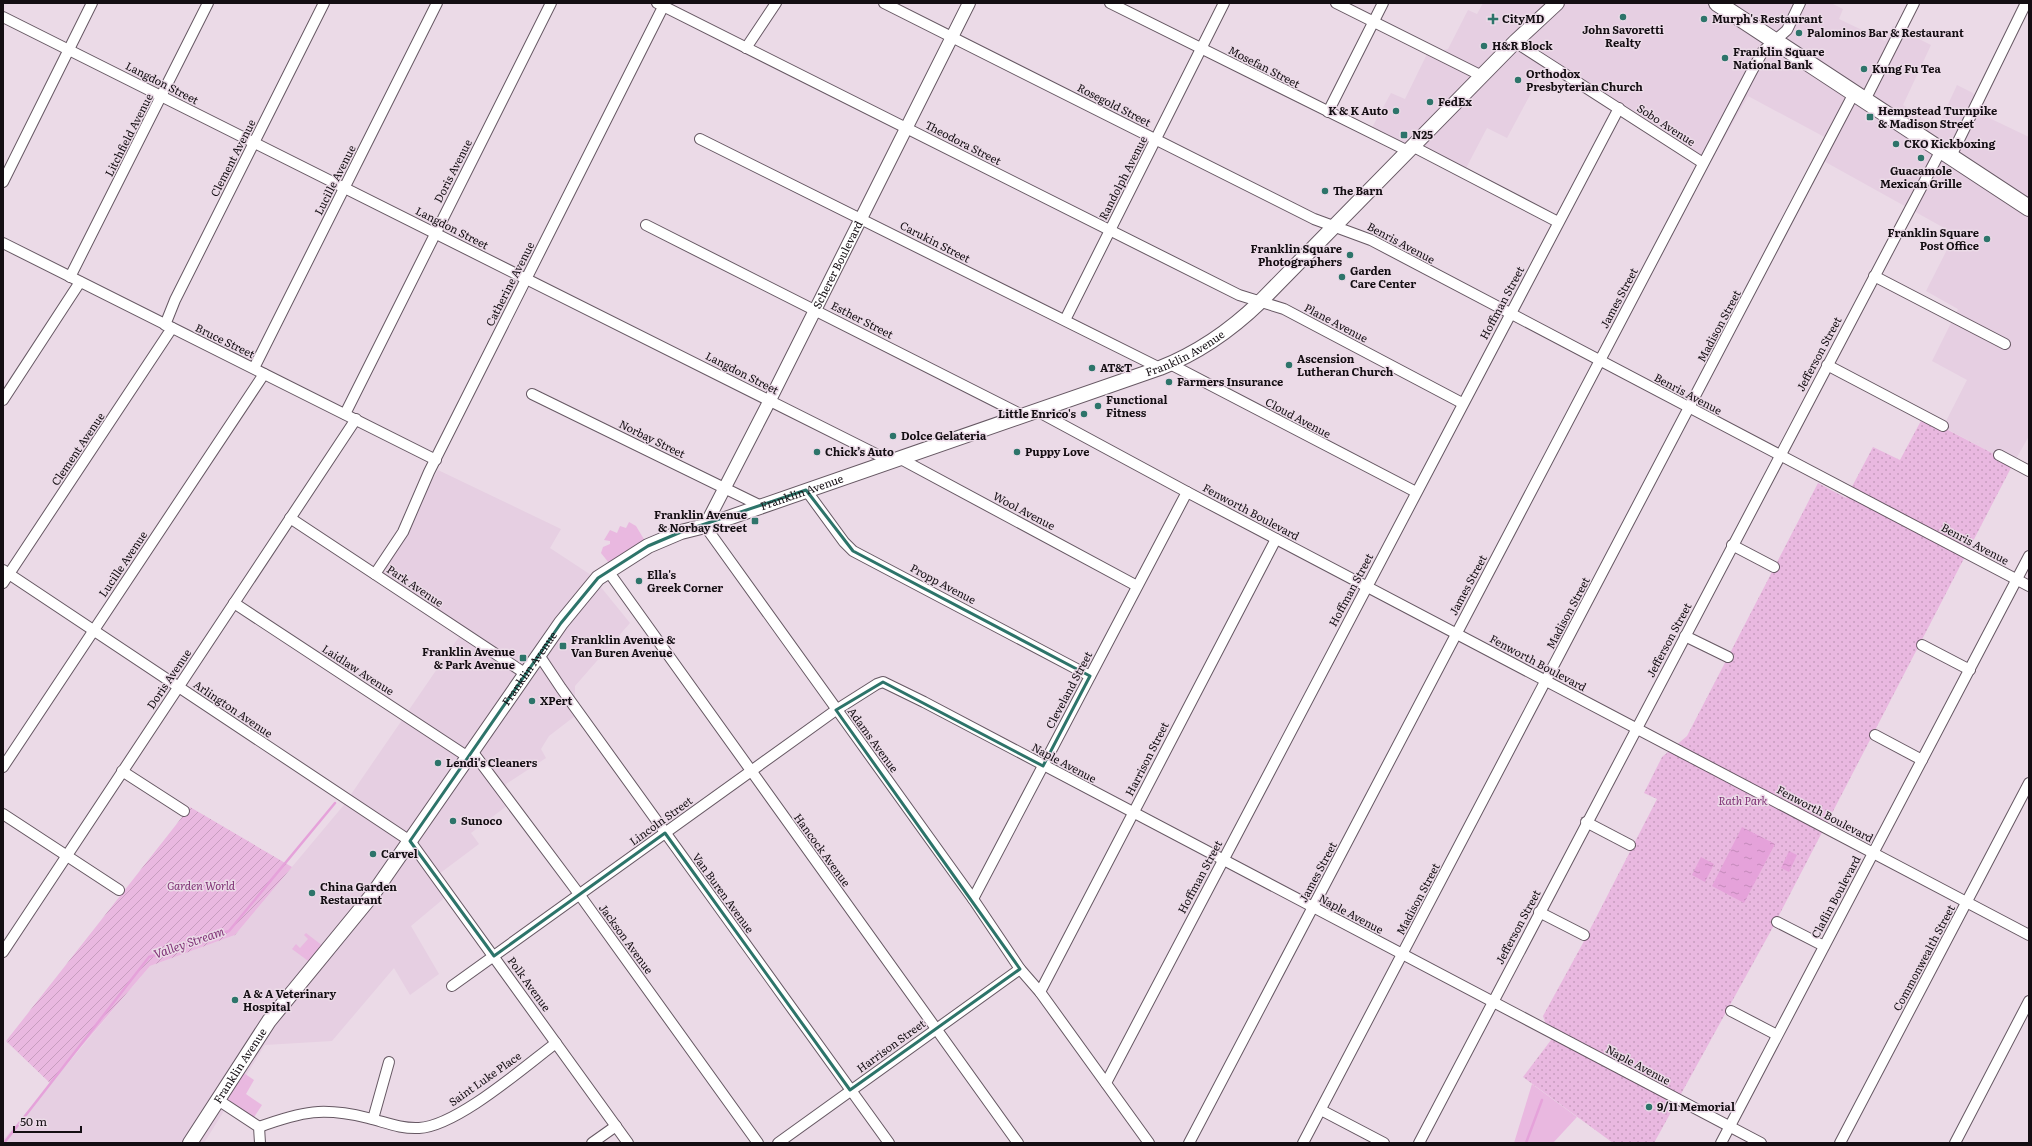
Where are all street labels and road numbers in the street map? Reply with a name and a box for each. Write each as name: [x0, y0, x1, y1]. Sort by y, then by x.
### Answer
street label: Mosefan Street: [1226, 41, 1304, 91]
street label: Langdon Street: [123, 57, 202, 108]
street label: Rosegold Street: [1075, 79, 1155, 130]
street label: Litchfield Avenue: [100, 90, 156, 179]
street label: Sobo Avenue: [1634, 99, 1699, 149]
street label: Clement Avenue: [206, 116, 259, 199]
street label: Theodora Street: [923, 116, 1005, 168]
street label: Randolph Avenue: [1094, 133, 1150, 222]
street label: Doris Avenue: [429, 136, 475, 205]
street label: Lucille Avenue: [310, 141, 359, 217]
street label: Langdon Street: [413, 202, 492, 253]
street label: Scherer Boulevard: [808, 217, 866, 311]
street label: Carukin Street: [898, 217, 974, 266]
street label: Benris Avenue: [1365, 218, 1438, 267]
street label: Catherine Avenue: [481, 238, 537, 329]
street label: Hoffman Street: [1475, 263, 1527, 342]
street label: James Street: [1595, 264, 1641, 331]
street label: Madison Street: [1692, 286, 1744, 364]
street label: Esther Street: [829, 297, 897, 342]
street label: Plane Avenue: [1302, 299, 1371, 346]
street label: Jefferson Street: [1792, 313, 1845, 394]
street label: Bruce Street: [193, 319, 258, 362]
street label: Franklin Avenue: [1143, 326, 1227, 379]
street label: Langdon Street: [703, 347, 782, 398]
street label: Benris Avenue: [1652, 369, 1725, 418]
street label: Cloud Avenue: [1263, 393, 1334, 441]
street label: Clement Avenue: [47, 408, 108, 488]
street label: Norbay Street: [617, 415, 689, 461]
street label: Franklin Avenue: [758, 470, 846, 513]
street label: Fenworth Boulevard: [1200, 479, 1303, 543]
street label: Wool Avenue: [991, 487, 1059, 533]
street label: Benris Avenue: [1939, 519, 2012, 568]
street label: Lucille Avenue: [94, 527, 150, 600]
street label: Hoffman Street: [1324, 550, 1376, 629]
street label: James Street: [1444, 551, 1490, 618]
street label: Propp Avenue: [908, 559, 979, 607]
street label: Park Avenue: [384, 560, 447, 610]
street label: Madison Street: [1541, 573, 1593, 651]
street label: Jefferson Street: [1642, 599, 1695, 680]
street label: Franklin Avenue: [497, 627, 560, 708]
street label: Fenworth Boulevard: [1487, 630, 1590, 694]
street label: Laidlaw Avenue: [319, 640, 398, 699]
street label: Doris Avenue: [142, 645, 194, 712]
street label: Cleveland Street: [1041, 647, 1096, 731]
street label: Arlington Avenue: [191, 676, 277, 741]
street label: Adams Avenue: [845, 704, 903, 775]
street label: Harrison Street: [1121, 718, 1172, 798]
street label: Naple Avenue: [1029, 738, 1100, 786]
street label: Fenworth Boulevard: [1774, 781, 1877, 845]
street label: Lincoln Street: [626, 792, 696, 848]
street label: Hancock Avenue: [791, 809, 855, 890]
street label: Hoffman Street: [1173, 837, 1225, 916]
street label: James Street: [1294, 838, 1340, 905]
street label: Van Buren Avenue: [689, 849, 759, 936]
street label: Claflin Boulevard: [1807, 852, 1864, 941]
street label: Madison Street: [1391, 859, 1443, 937]
street label: Jefferson Street: [1491, 886, 1544, 967]
street label: Naple Avenue: [1316, 889, 1387, 937]
street label: Jackson Avenue: [596, 900, 658, 977]
street label: Commonwealth Street: [1888, 901, 1958, 1014]
street label: Polk Avenue: [504, 953, 555, 1014]
street label: Harrison Street: [853, 1014, 928, 1076]
street label: Franklin Avenue: [209, 1024, 270, 1106]
street label: Naple Avenue: [1603, 1040, 1674, 1088]
street label: Saint Luke Place: [445, 1047, 524, 1109]

